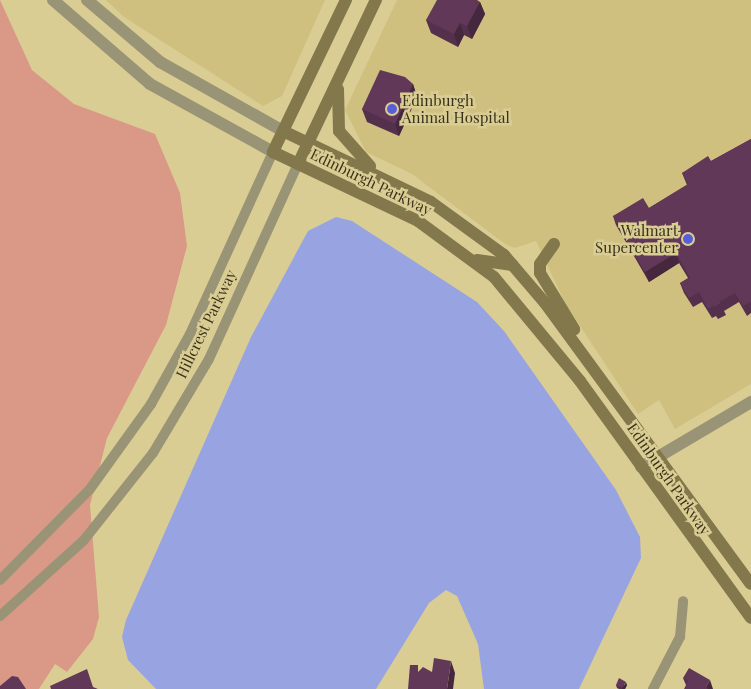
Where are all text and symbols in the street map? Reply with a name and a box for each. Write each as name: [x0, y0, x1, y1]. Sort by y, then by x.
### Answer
place label: Edinburgh Animal Hospital: [402, 91, 510, 126]
marker: Edinburgh Animal Hospital: [386, 103, 398, 115]
street label: Edinburgh Parkway: [307, 145, 435, 219]
place label: Walmart Supercenter: [595, 221, 678, 256]
marker: Walmart Supercenter: [682, 233, 694, 245]
street label: Hillcrest Parkway: [172, 267, 240, 381]
street label: Edinburgh Parkway: [624, 419, 714, 539]

